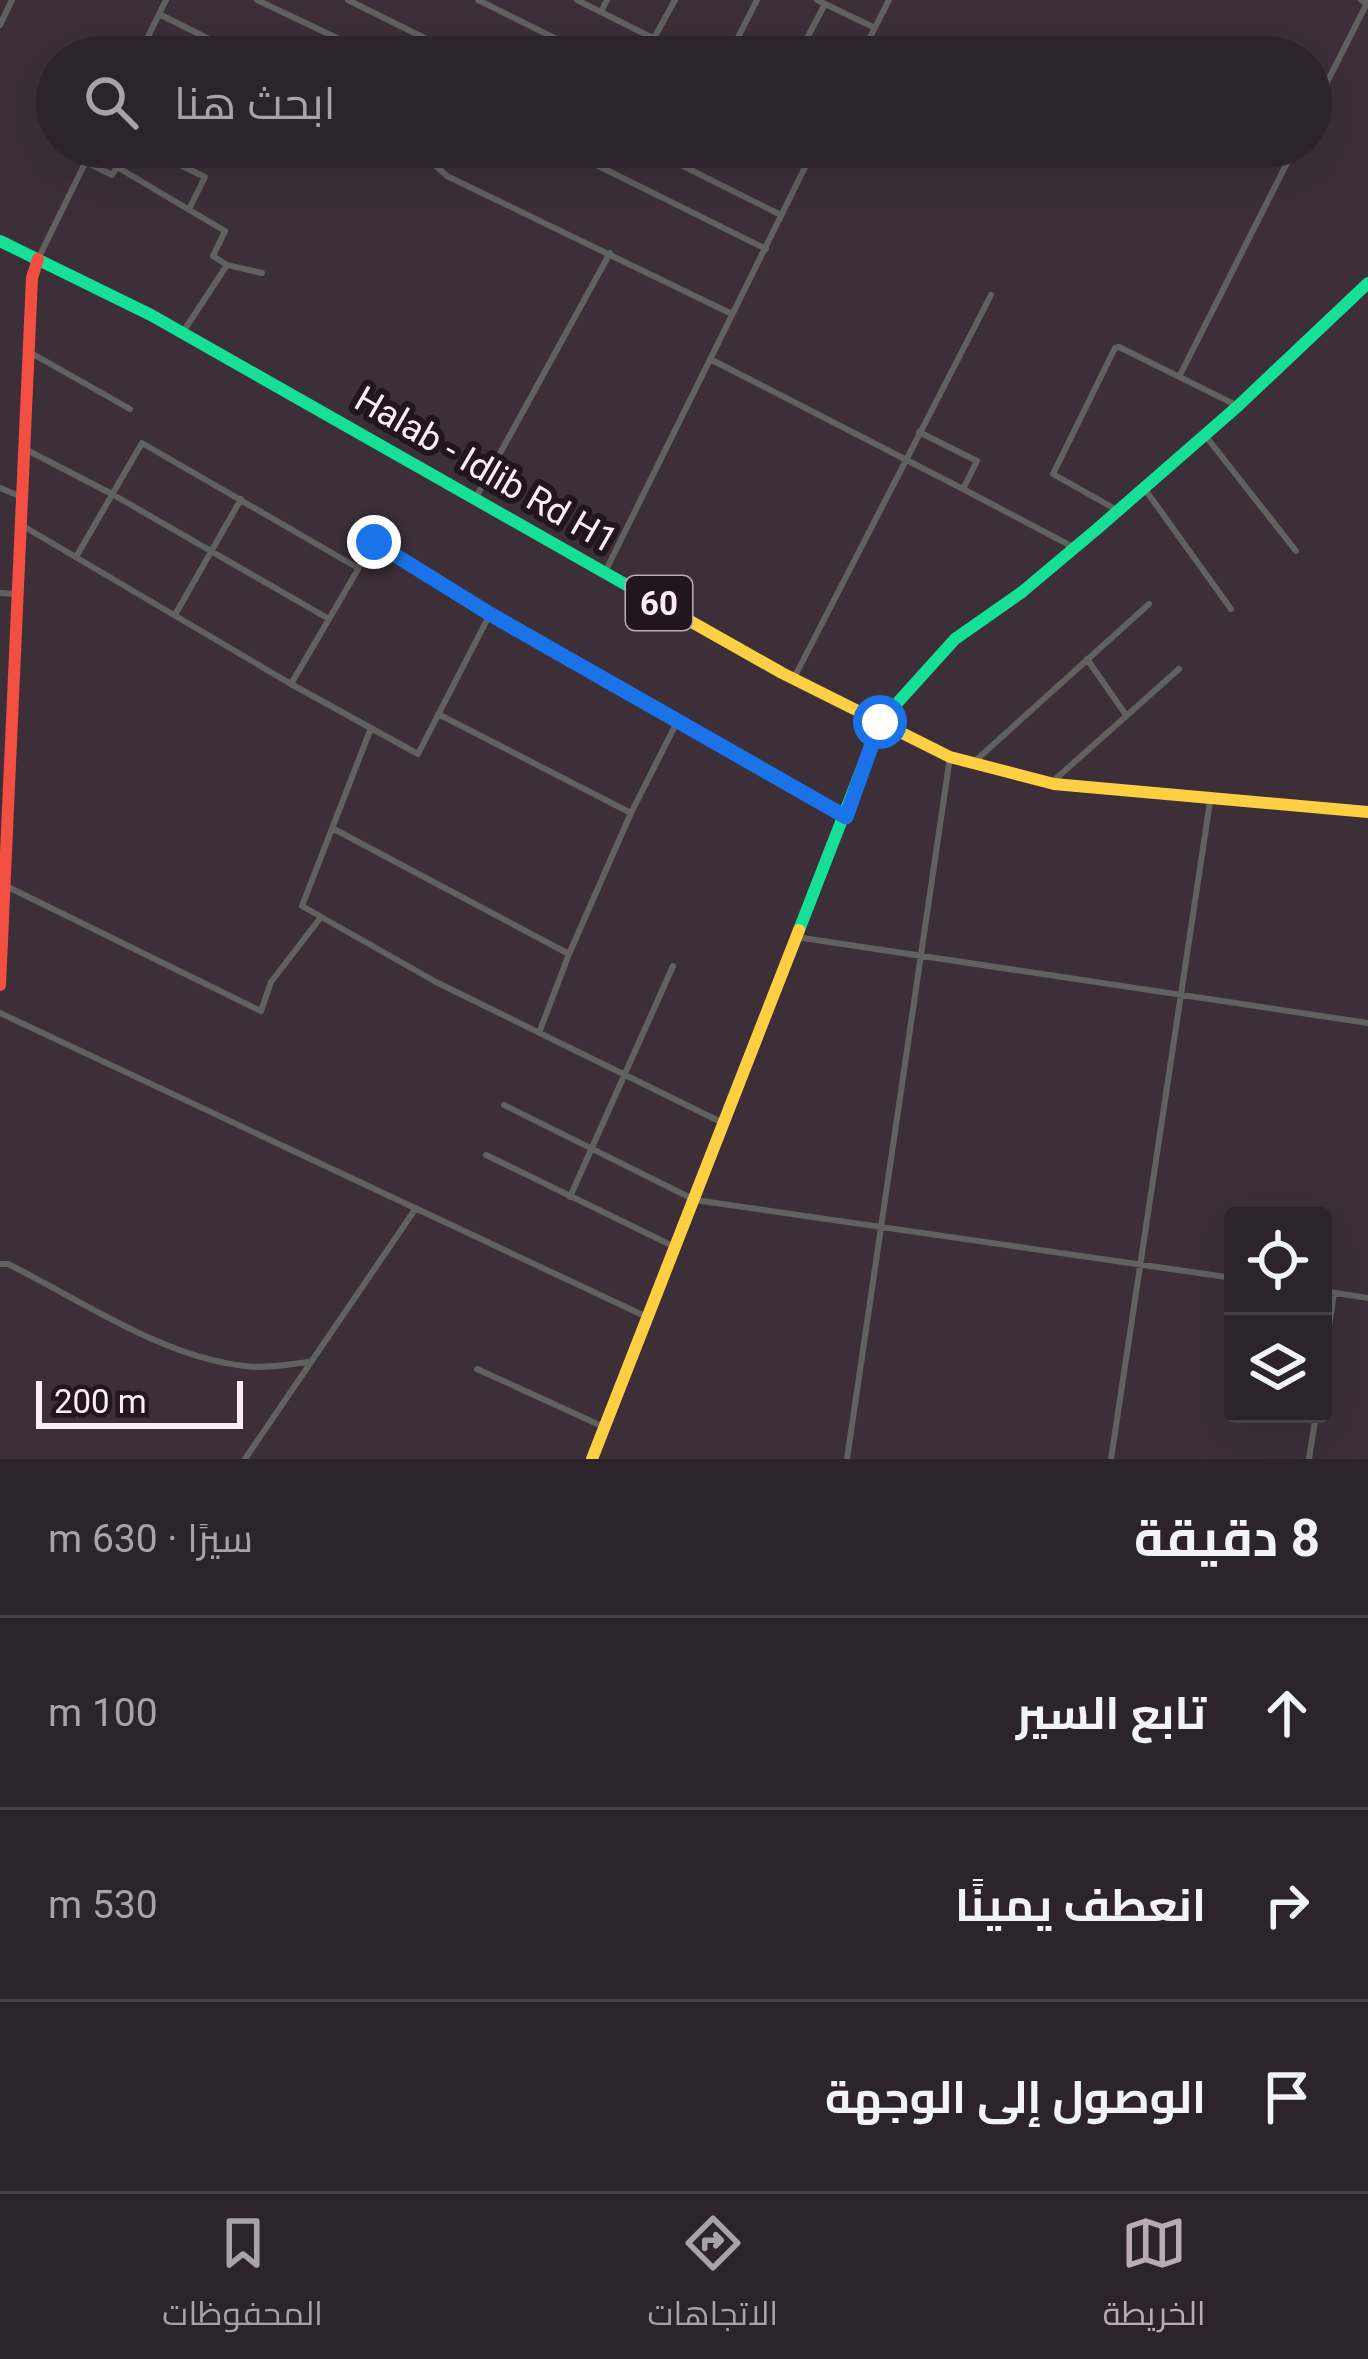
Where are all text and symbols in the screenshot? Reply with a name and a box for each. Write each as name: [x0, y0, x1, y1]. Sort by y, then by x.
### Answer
search box: [36, 36, 1332, 168]
icon: search: [78, 69, 144, 135]
text: ابحث هنا: [174, 77, 336, 130]
street label: Halab - Idlib Rd H1: [347, 378, 625, 562]
route end: [347, 515, 401, 569]
road number: 60: [626, 576, 692, 630]
route start: [853, 695, 907, 749]
map controls: [1224, 1207, 1332, 1423]
button: locate: [1224, 1207, 1332, 1315]
button: layers: [1224, 1315, 1332, 1423]
scale bar: [36, 1375, 243, 1428]
text: 200 m: [54, 1382, 147, 1421]
text: 8 دقيقة: [1134, 1509, 1320, 1568]
text: سيرًا · 630 m: [48, 1516, 253, 1562]
icon: ahead: [1254, 1680, 1320, 1746]
text: تابع السير: [1016, 1687, 1206, 1740]
text: 100 m: [48, 1690, 158, 1736]
icon: right: [1254, 1872, 1320, 1938]
text: انعطف يمينًا: [955, 1879, 1206, 1932]
text: 530 m: [48, 1882, 158, 1928]
icon: arrive: [1254, 2064, 1320, 2130]
text: الوصول إلى الوجهة: [825, 2071, 1206, 2124]
tab: المحفوظات: [162, 2210, 323, 2344]
tab: الاتجاهات: [648, 2210, 778, 2344]
tab: الخريطة: [1103, 2210, 1206, 2344]

